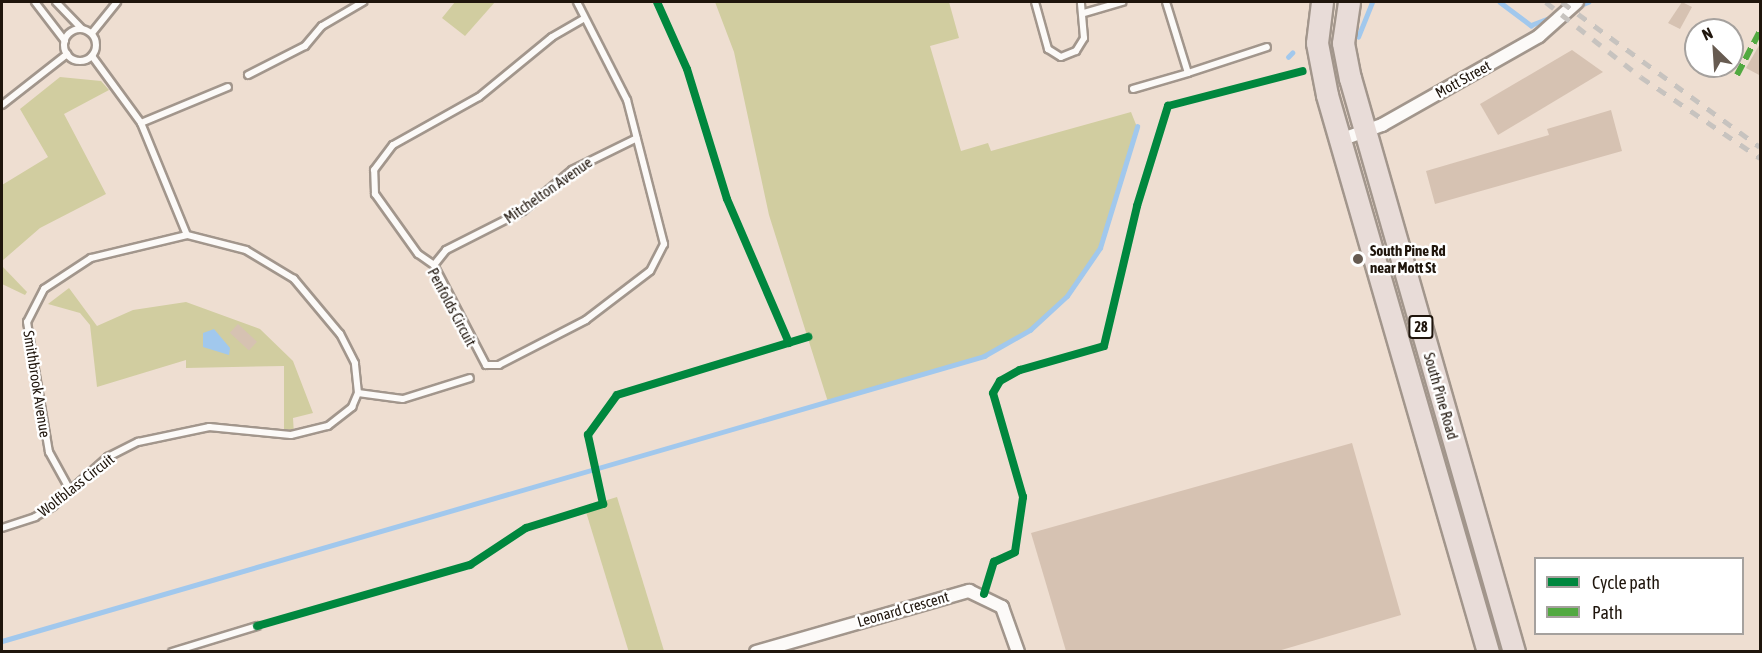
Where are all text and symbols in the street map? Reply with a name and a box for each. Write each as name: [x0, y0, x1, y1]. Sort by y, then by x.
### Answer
north arrow: [1684, 18, 1744, 78]
text: N: [1699, 23, 1715, 44]
street label: Mott Street: [1432, 56, 1494, 102]
street label: Mitchelton Avenue: [501, 153, 595, 227]
place label: South Pine Rd near Mott St: [1370, 241, 1446, 276]
marker: South Pine Rd near Mott St: [1351, 252, 1365, 266]
street label: Penfolds Circuit: [424, 265, 480, 349]
road number: 28: [1408, 316, 1434, 338]
street label: Smithbrook Avenue: [20, 329, 54, 439]
street label: South Pine Road: [1420, 350, 1462, 442]
street label: Wolfblass Circuit: [34, 450, 118, 520]
legend: [1534, 557, 1744, 635]
text: Cycle path: [1592, 572, 1660, 593]
street label: Leonard Crescent: [855, 587, 951, 631]
text: Path: [1592, 602, 1623, 623]

